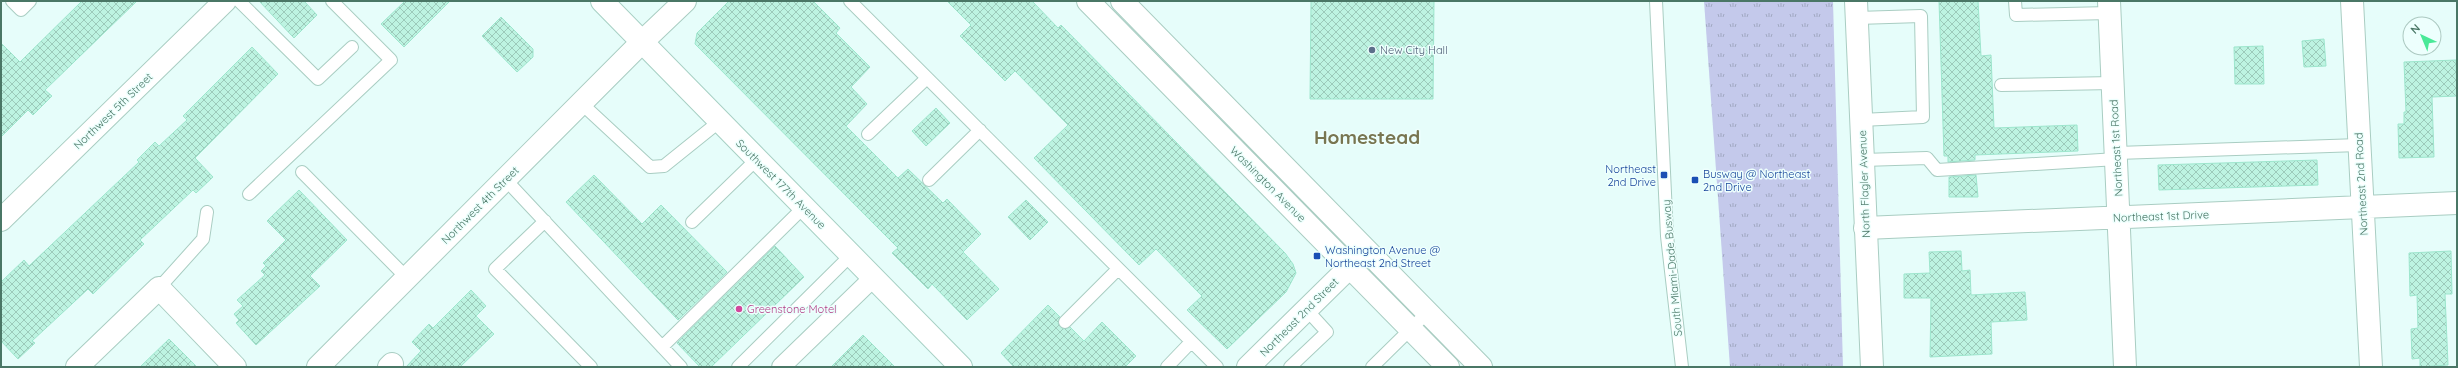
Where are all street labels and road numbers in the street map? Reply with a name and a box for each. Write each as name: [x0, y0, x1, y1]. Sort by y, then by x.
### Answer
street label: Northwest 5th Street: [71, 70, 156, 152]
street label: Northeast 1st Road: [2106, 99, 2126, 197]
street label: North Flagler Avenue: [1855, 130, 1873, 238]
street label: Northeast 2nd Road: [2351, 132, 2371, 236]
street label: Southwest 177th Avenue: [733, 136, 829, 232]
street label: Washington Avenue: [1227, 143, 1309, 225]
street label: Northwest 4th Street: [438, 163, 522, 247]
street label: South Miami-Dade Busway: [1659, 199, 1685, 337]
street label: Northeast 1st Drive: [2113, 207, 2209, 225]
street label: Northeast 2nd Street: [1257, 274, 1342, 359]

